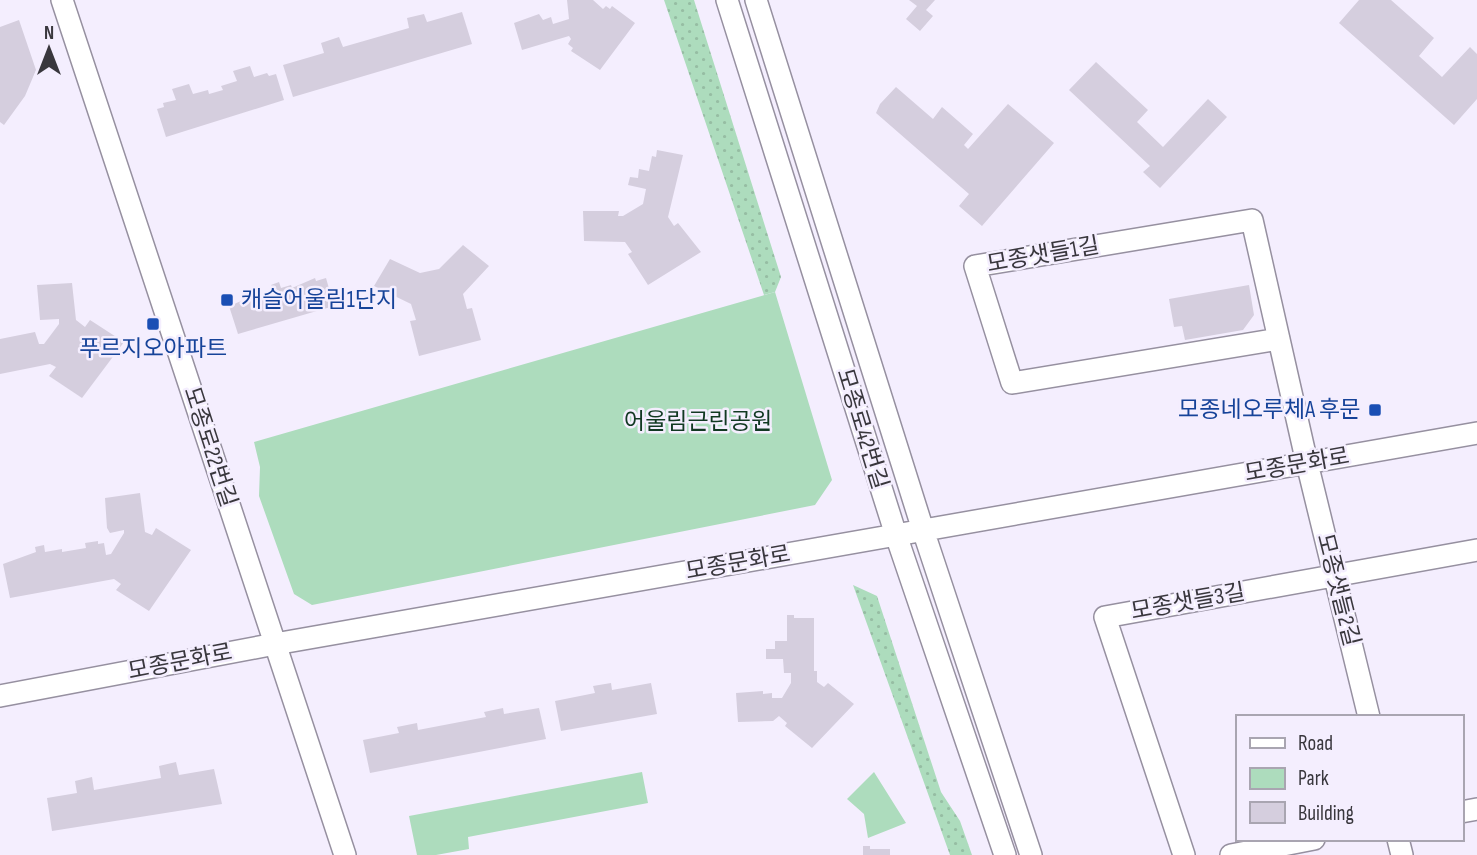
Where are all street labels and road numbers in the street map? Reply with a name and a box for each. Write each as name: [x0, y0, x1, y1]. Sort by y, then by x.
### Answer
street label: 모종샛들1길: [985, 231, 1101, 279]
street label: 모종로42번길: [830, 365, 894, 493]
street label: 모종로22번길: [177, 383, 243, 511]
street label: 모종문화로: [1242, 442, 1352, 488]
street label: 모종샛들2길: [1310, 531, 1366, 649]
street label: 모종문화로: [683, 540, 793, 586]
street label: 모종샛들3길: [1129, 578, 1247, 626]
street label: 모종문화로: [125, 638, 235, 686]

